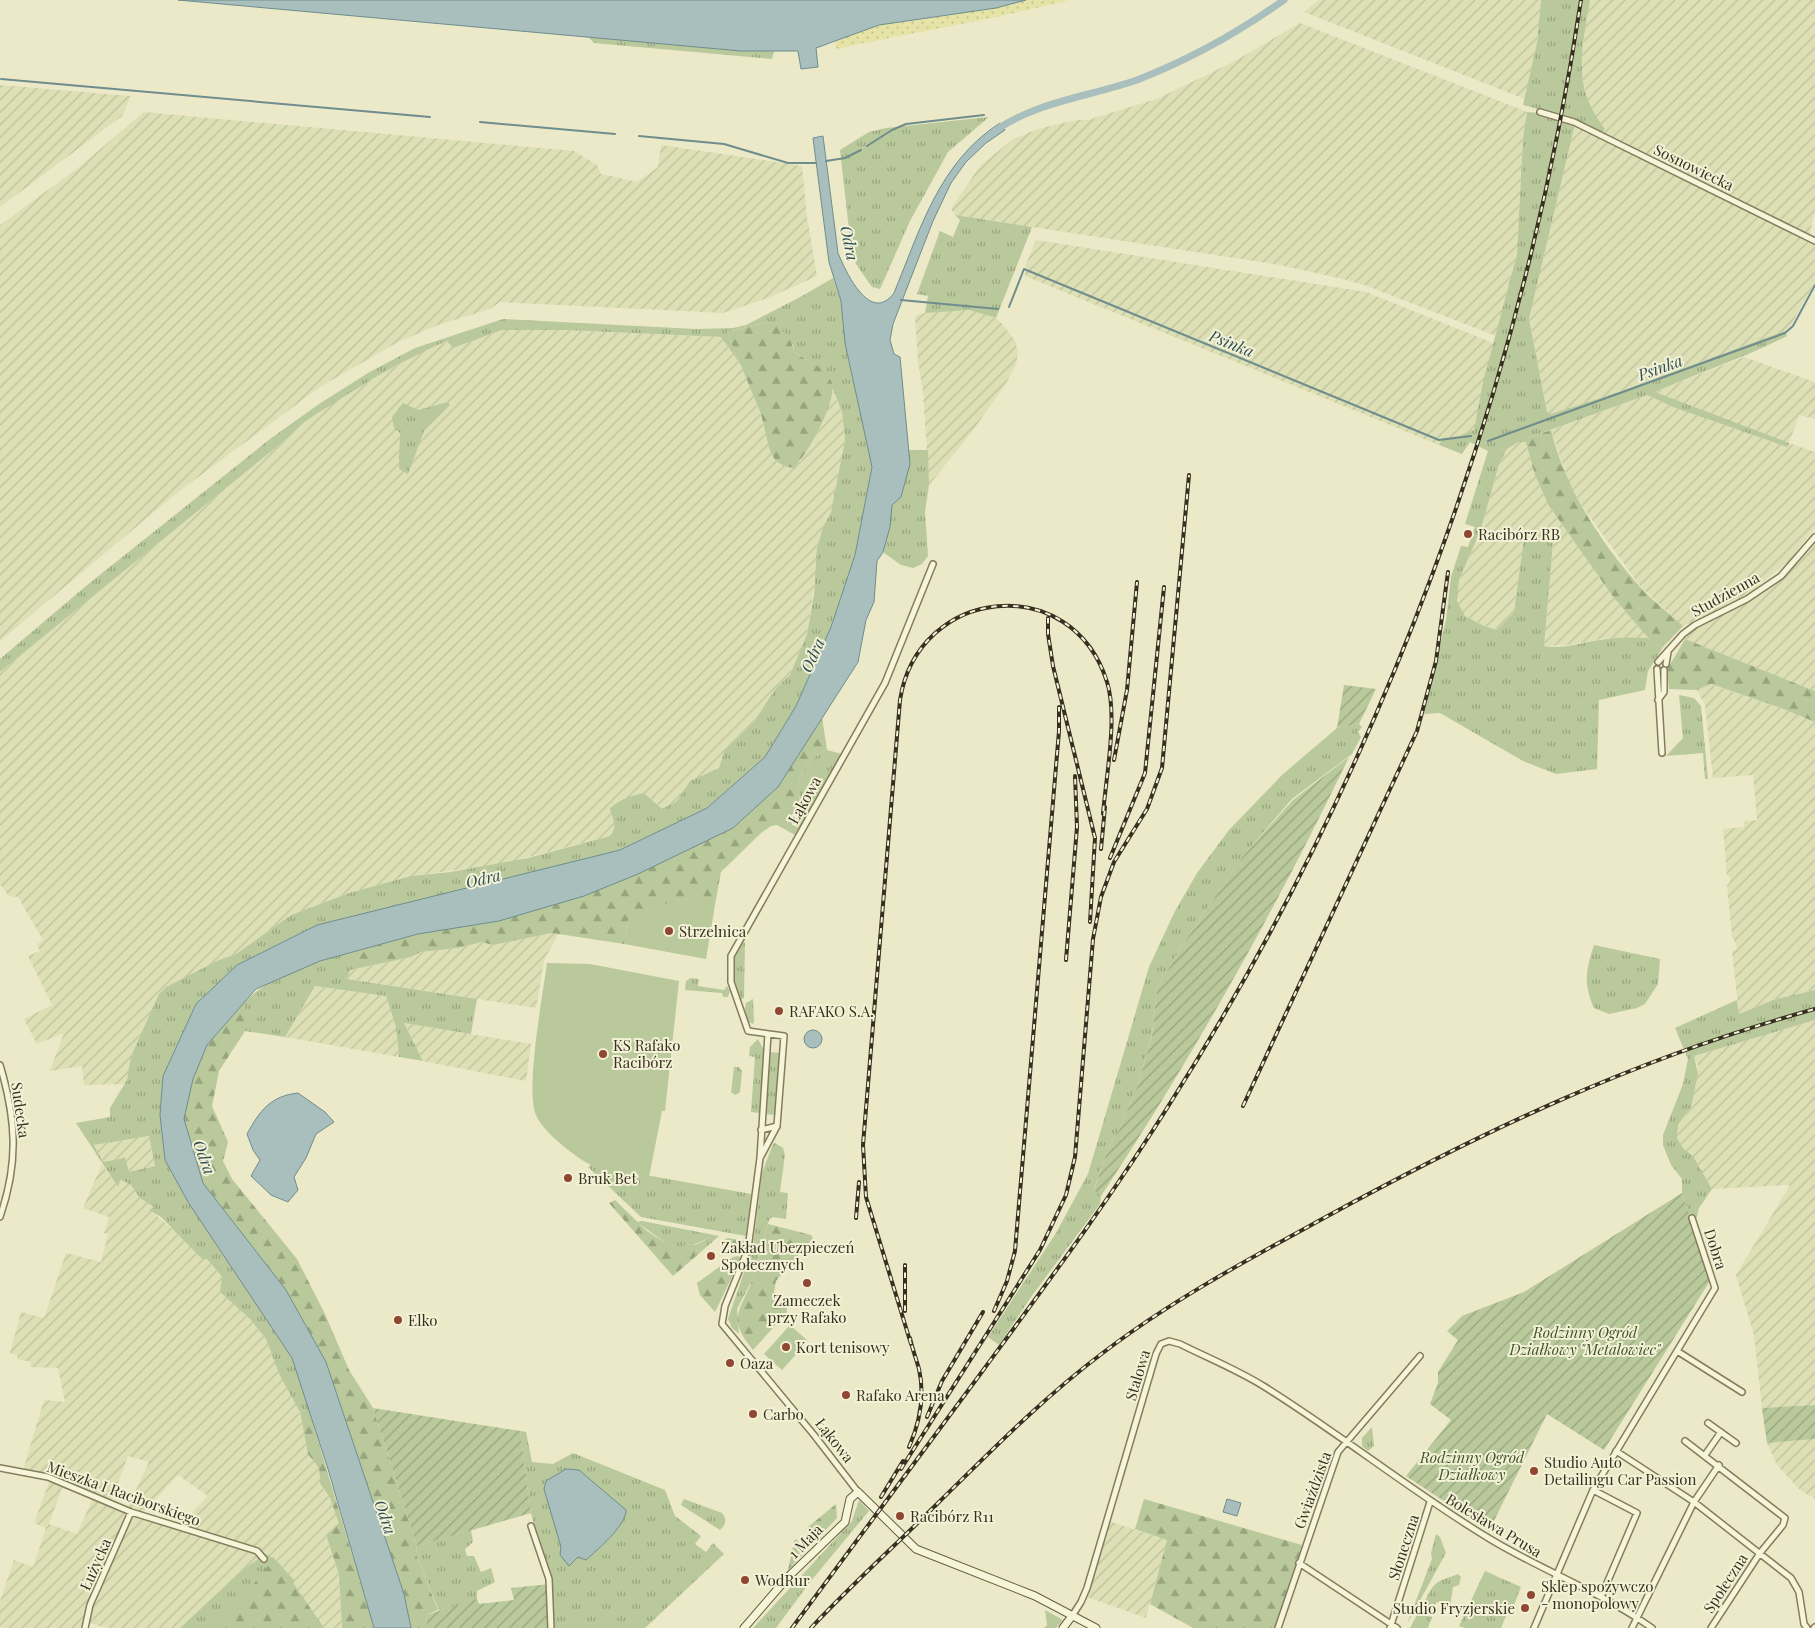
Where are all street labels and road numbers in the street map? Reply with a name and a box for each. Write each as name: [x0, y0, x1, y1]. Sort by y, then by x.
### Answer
street label: Sosnowiecka: [1651, 139, 1738, 195]
street label: Studzienna: [1687, 567, 1763, 621]
street label: Łąkowa: [783, 772, 825, 827]
street label: Sudecka: [7, 1081, 35, 1140]
street label: Dobra: [1700, 1226, 1732, 1272]
street label: Stalowa: [1120, 1347, 1154, 1403]
street label: Łąkowa: [811, 1414, 859, 1467]
street label: Gwiaździsta: [1289, 1448, 1335, 1531]
street label: Mieszka I Raciborskiego: [44, 1456, 204, 1530]
street label: Bolesława Prusa: [1442, 1489, 1546, 1562]
street label: Słoneczna: [1383, 1511, 1423, 1582]
street label: 1 Maja: [783, 1519, 827, 1563]
street label: Łużycka: [75, 1534, 116, 1593]
street label: Społeczna: [1698, 1549, 1752, 1617]

